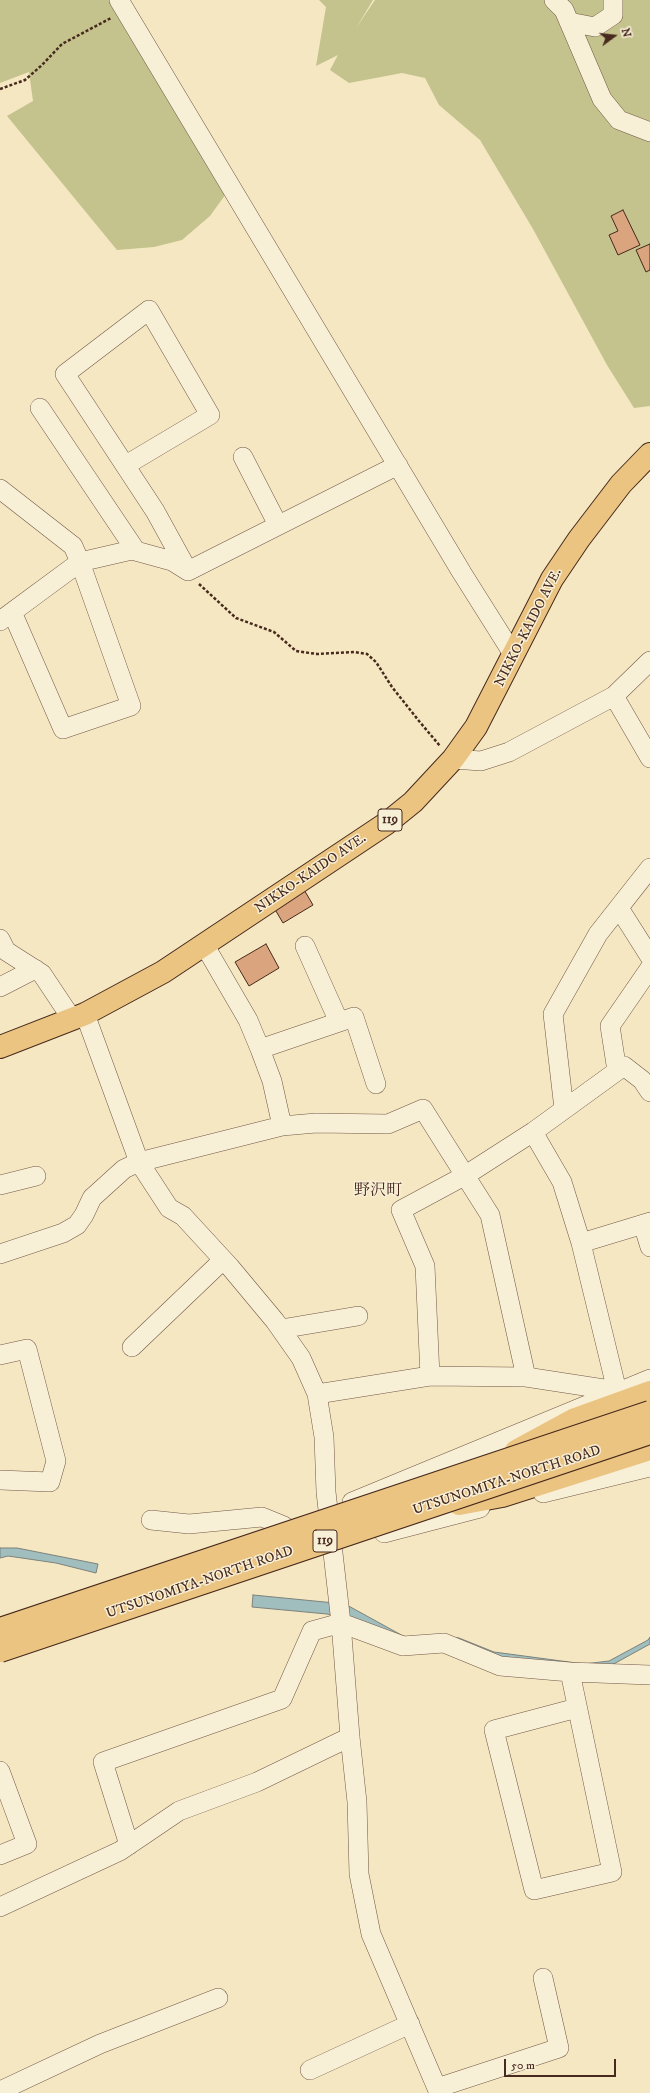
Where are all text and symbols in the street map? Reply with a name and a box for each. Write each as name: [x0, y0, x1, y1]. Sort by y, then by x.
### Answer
north arrow: [594, 16, 634, 56]
text: N: [618, 27, 634, 39]
street label: NIKKO-KAIDO AVE.: [492, 566, 566, 690]
road number: 119: [378, 809, 402, 831]
street label: NIKKO-KAIDO AVE.: [252, 830, 370, 918]
district label: 野沢町: [354, 1182, 402, 1202]
street label: UTSUNOMIYA-NORTH ROAD: [411, 1443, 603, 1519]
road number: 119: [313, 1530, 337, 1552]
street label: UTSUNOMIYA-NORTH ROAD: [104, 1543, 296, 1623]
scale bar: [506, 2051, 618, 2077]
text: 50 m: [511, 2058, 535, 2073]

